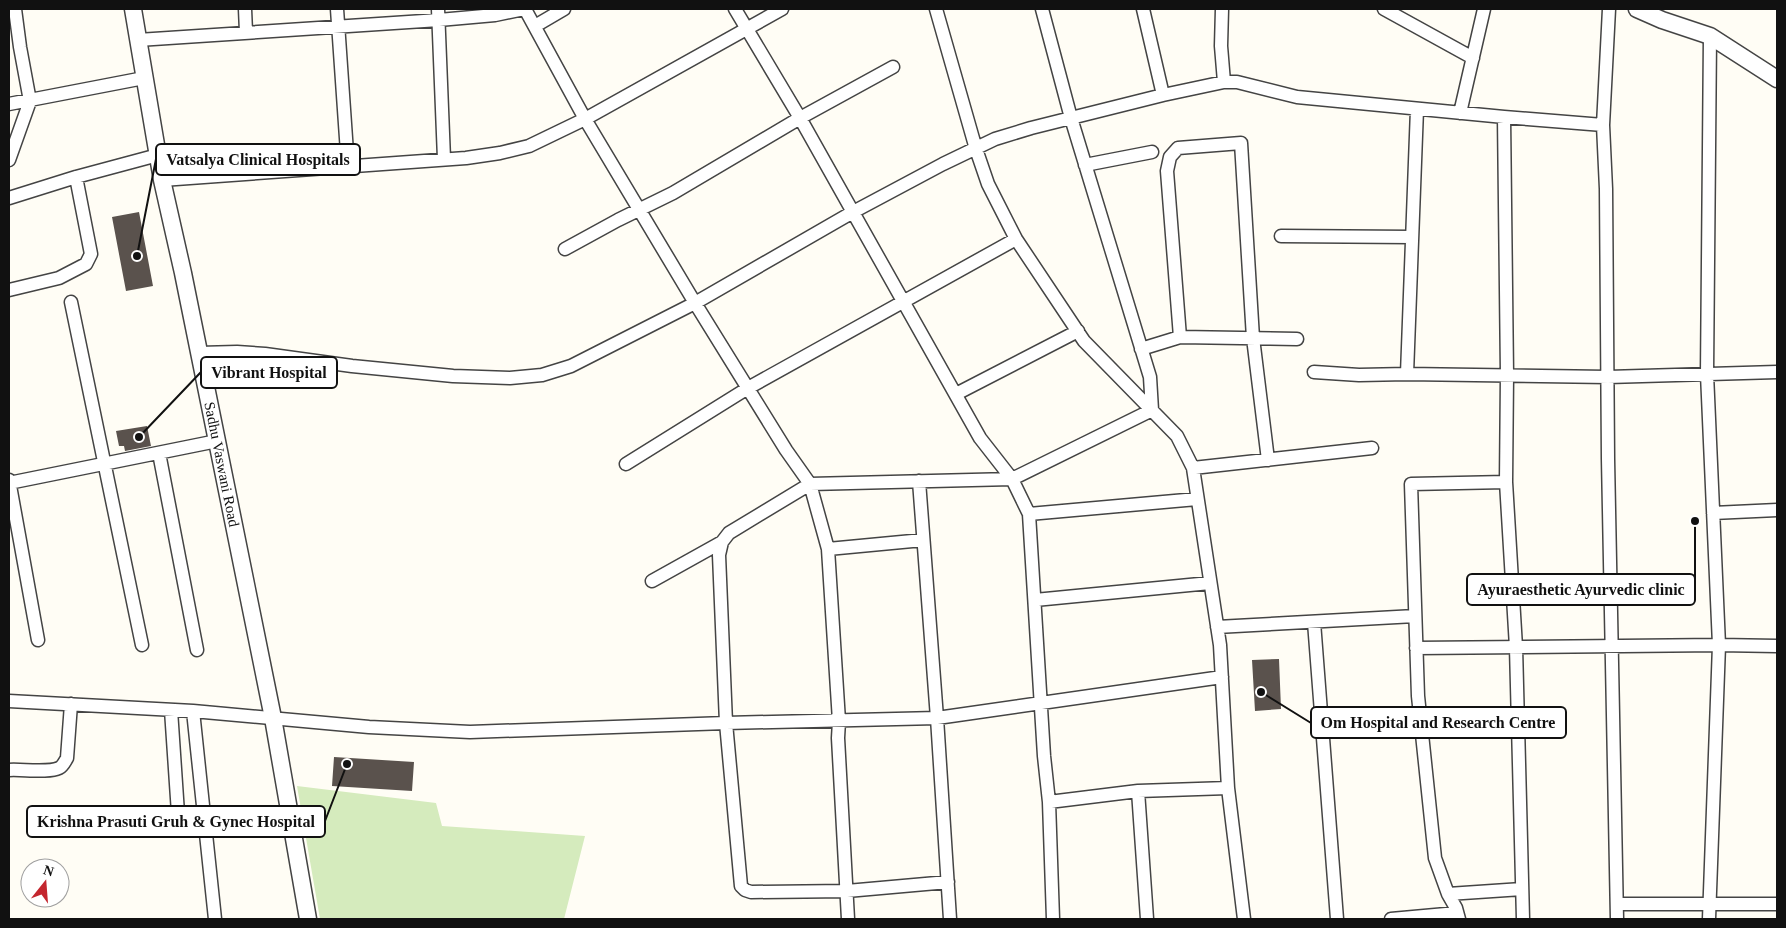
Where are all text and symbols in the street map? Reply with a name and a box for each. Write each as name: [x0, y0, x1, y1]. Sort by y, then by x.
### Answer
callout: Vatsalya Clinical Hospitals: [156, 144, 360, 175]
text: Vatsalya Clinical Hospitals: [166, 151, 350, 169]
callout: Vibrant Hospital: [201, 357, 337, 388]
text: Vibrant Hospital: [211, 364, 327, 382]
street label: Sadhu Vaswani Road: [201, 400, 242, 529]
callout: Ayuraesthetic Ayurvedic clinic: [1467, 574, 1695, 605]
text: Ayuraesthetic Ayurvedic clinic: [1477, 581, 1685, 599]
callout: Om Hospital and Research Centre: [1311, 707, 1566, 738]
text: Om Hospital and Research Centre: [1321, 714, 1555, 732]
callout: Krishna Prasuti Gruh & Gynec Hospital: [27, 806, 325, 837]
text: Krishna Prasuti Gruh & Gynec Hospital: [37, 813, 315, 831]
north arrow: [20, 858, 70, 908]
text: N: [42, 862, 56, 880]

